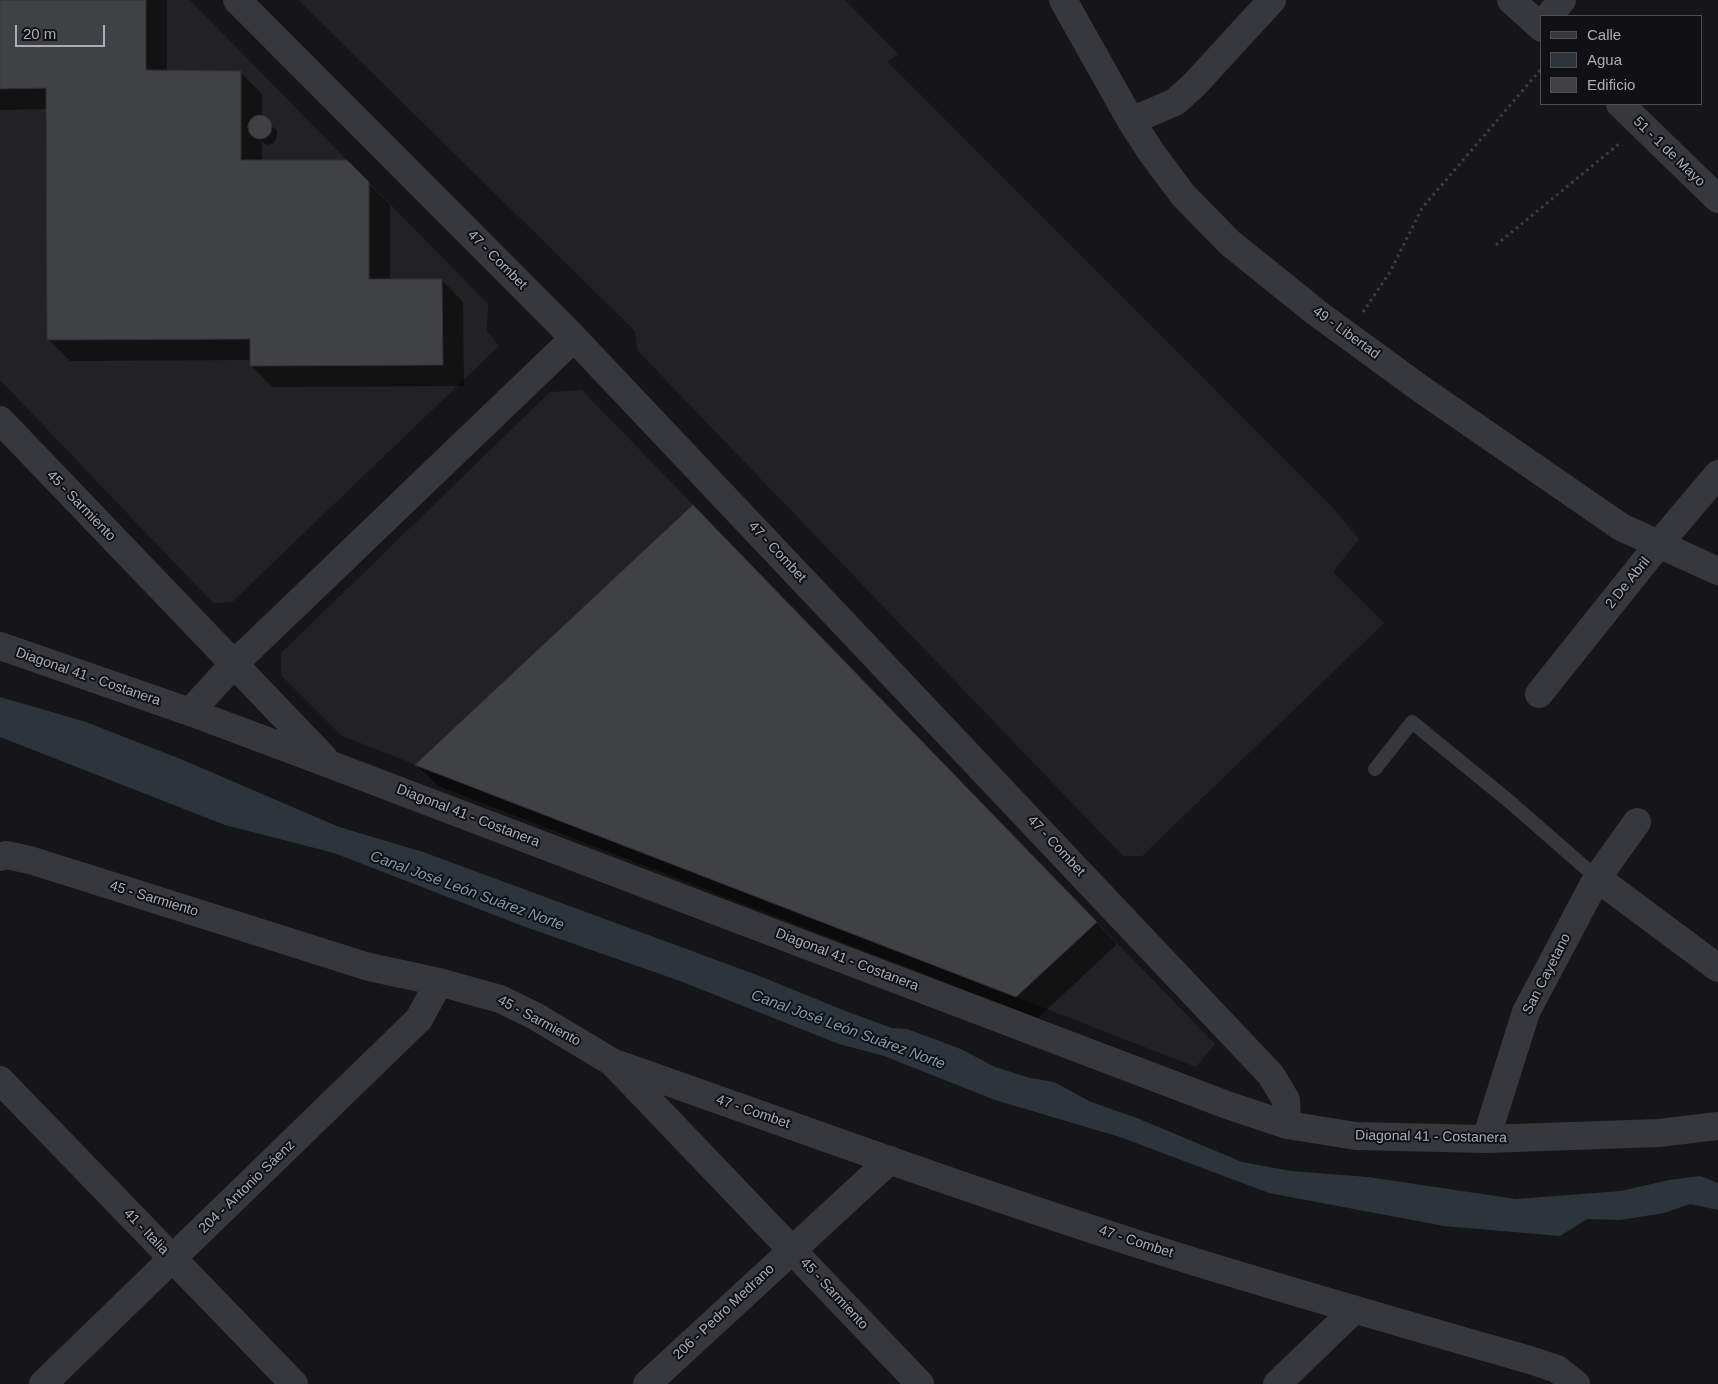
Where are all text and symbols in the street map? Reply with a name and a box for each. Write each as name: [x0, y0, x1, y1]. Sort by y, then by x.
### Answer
scale bar: [18, 15, 108, 47]
legend: [1540, 15, 1703, 105]
text: 20 m: [23, 25, 56, 42]
text: Calle: [1587, 26, 1621, 43]
text: Agua: [1587, 51, 1622, 68]
text: Edificio: [1587, 76, 1635, 93]
street label: 51 - 1 de Mayo: [1630, 114, 1708, 190]
street label: 47 - Combet: [464, 227, 530, 293]
street label: 49 - Libertad: [1309, 303, 1383, 363]
street label: 45 - Sarmiento: [43, 467, 119, 545]
street label: 47 - Combet: [745, 518, 809, 586]
street label: 2 De Abril: [1602, 554, 1654, 612]
street label: Diagonal 41 - Costanera: [14, 644, 162, 710]
street label: Diagonal 41 - Costanera: [394, 781, 542, 851]
street label: 47 - Combet: [1024, 812, 1088, 880]
water label: Canal José León Suárez Norte: [368, 847, 566, 935]
street label: 45 - Sarmiento: [108, 878, 200, 920]
street label: Diagonal 41 - Costanera: [773, 925, 921, 995]
street label: San Cayetano: [1519, 931, 1575, 1017]
water label: Canal José León Suárez Norte: [749, 986, 947, 1074]
street label: 45 - Sarmiento: [495, 992, 583, 1050]
street label: 47 - Combet: [714, 1092, 792, 1132]
street label: Diagonal 41 - Costanera: [1355, 1127, 1507, 1147]
street label: 204 - Antonio Sáenz: [196, 1137, 298, 1237]
street label: 41 - Italia: [120, 1205, 172, 1259]
street label: 47 - Combet: [1097, 1222, 1175, 1262]
street label: 45 - Sarmiento: [797, 1255, 871, 1333]
street label: 206 - Pedro Medrano: [670, 1261, 778, 1363]

